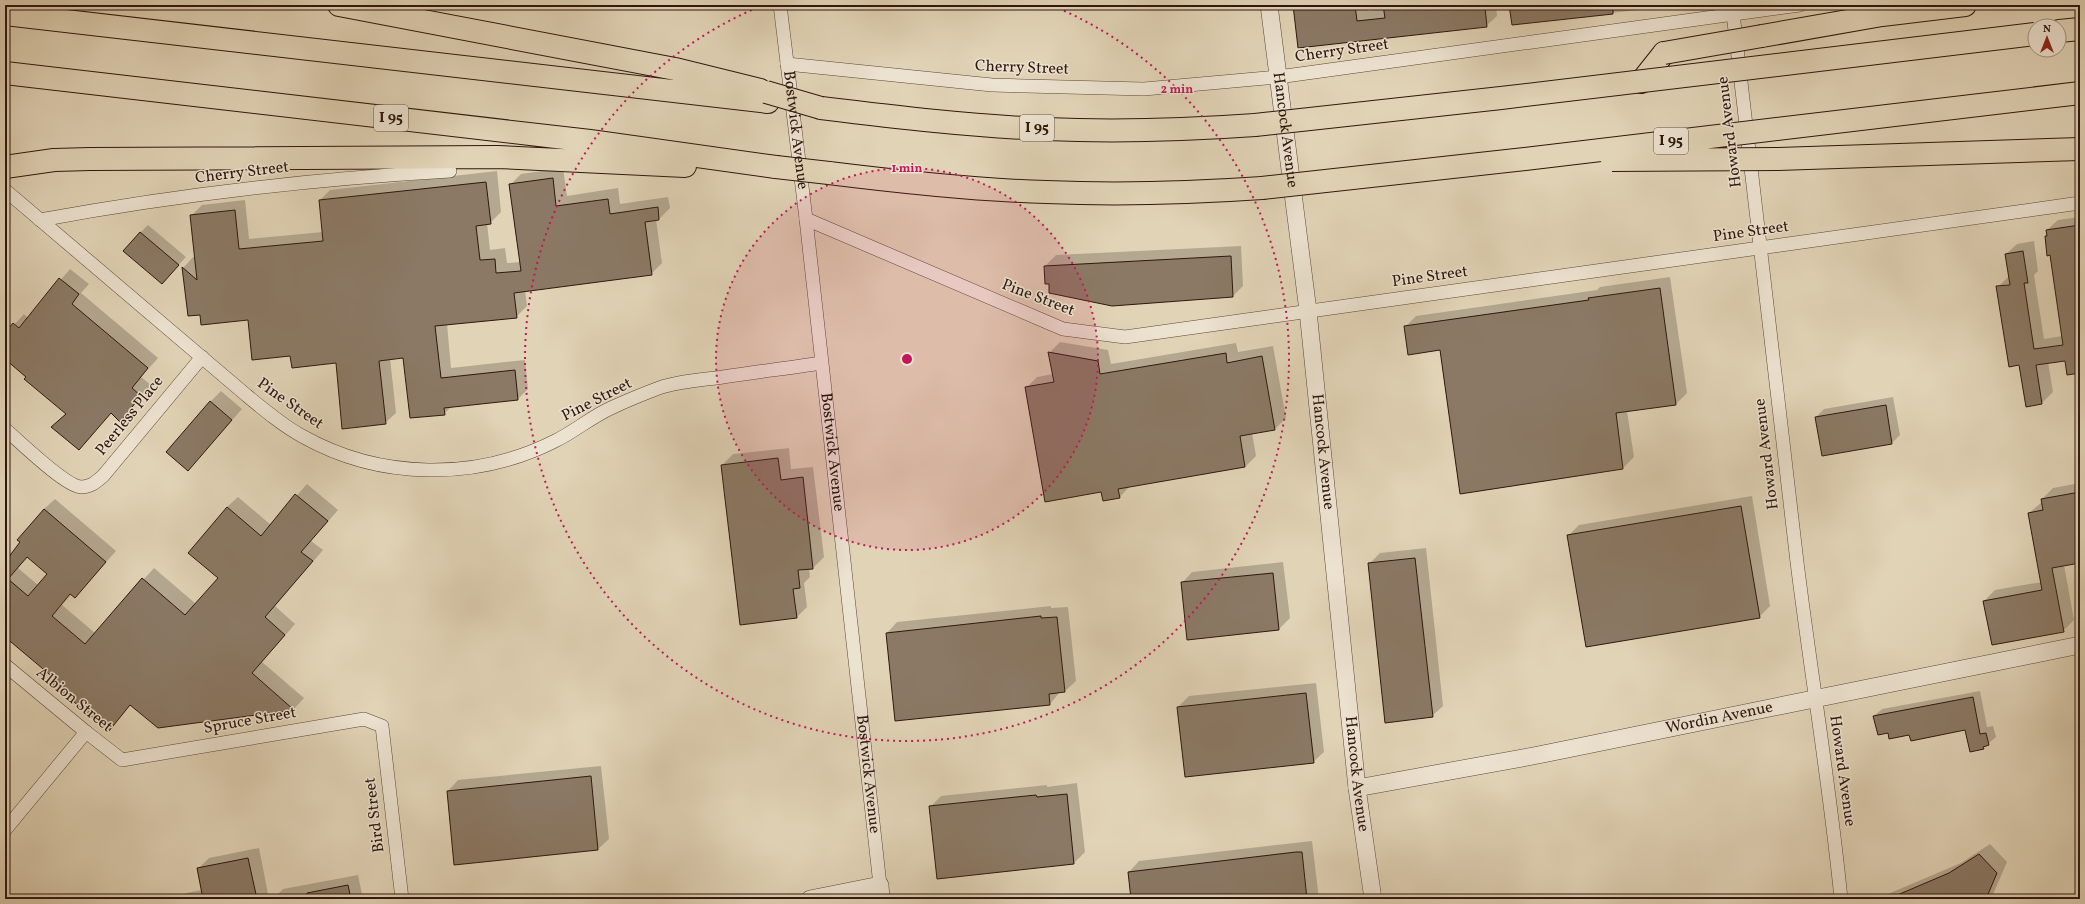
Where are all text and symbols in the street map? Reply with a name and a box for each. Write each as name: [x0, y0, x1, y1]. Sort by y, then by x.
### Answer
north arrow: [2027, 18, 2067, 58]
text: N: [2043, 22, 2051, 37]
street label: Cherry Street: [1294, 33, 1391, 68]
street label: Cherry Street: [974, 55, 1070, 81]
street label: Bostwick Avenue: [777, 70, 813, 191]
street label: Hancock Avenue: [1267, 71, 1303, 189]
street label: Howard Avenue: [1712, 75, 1748, 189]
text: 2 min: [1161, 82, 1193, 98]
road number: I 95: [374, 105, 408, 131]
road number: I 95: [1020, 115, 1054, 141]
road number: I 95: [1654, 128, 1688, 154]
street label: Cherry Street: [194, 156, 291, 190]
text: 1 min: [892, 161, 923, 177]
street label: Pine Street: [1712, 216, 1791, 248]
street label: Pine Street: [1391, 261, 1470, 293]
street label: Pine Street: [998, 274, 1078, 322]
centre of rings: [900, 352, 914, 366]
street label: Peerless Place: [91, 371, 169, 461]
street label: Pine Street: [252, 373, 328, 435]
street label: Pine Street: [558, 373, 636, 427]
street label: Bostwick Avenue: [814, 392, 849, 512]
street label: Hancock Avenue: [1306, 393, 1339, 511]
street label: Howard Avenue: [1749, 397, 1785, 511]
street label: Albion Street: [31, 662, 117, 738]
street label: Wordin Avenue: [1664, 697, 1775, 740]
street label: Spruce Street: [202, 702, 298, 740]
street label: Bostwick Avenue: [850, 714, 885, 835]
street label: Howard Avenue: [1823, 714, 1861, 828]
street label: Hancock Avenue: [1339, 715, 1374, 833]
street label: Bird Street: [359, 776, 391, 854]

